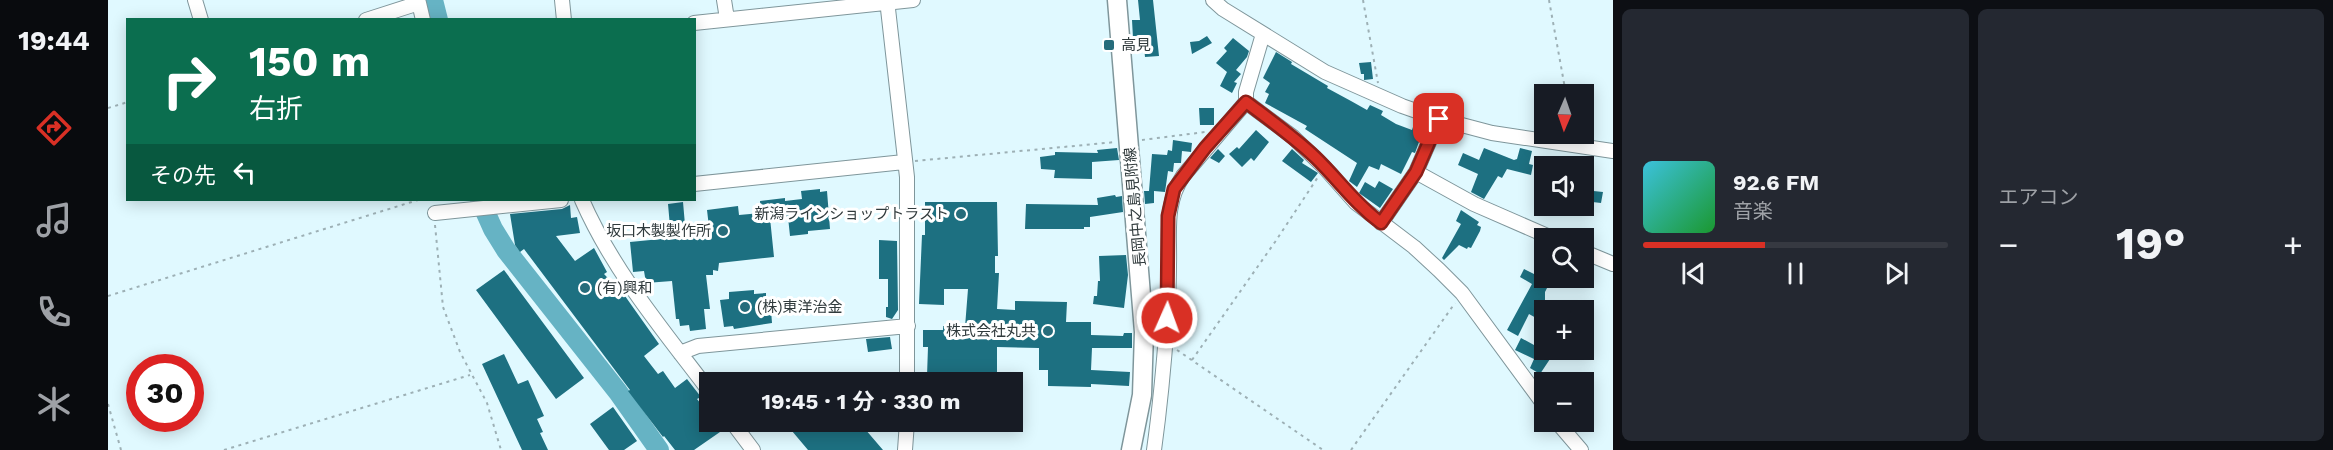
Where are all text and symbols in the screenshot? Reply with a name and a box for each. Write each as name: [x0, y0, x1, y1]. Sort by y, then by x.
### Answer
text: 19:44: [18, 25, 90, 57]
place label: 高見: [1121, 36, 1151, 54]
text: 150 m: [249, 37, 370, 86]
marker: 高見: [1102, 38, 1116, 52]
icon: right: [150, 42, 228, 120]
north arrow: [1534, 84, 1594, 144]
map controls: [1534, 84, 1594, 432]
text: 右折: [249, 93, 303, 125]
pin: [1413, 93, 1464, 144]
icon: arrive: [1422, 102, 1455, 135]
icon: directions: [33, 107, 75, 149]
street label: 長岡中之島見附線: [1121, 146, 1149, 268]
icon: left: [228, 156, 261, 189]
button: sound: [1534, 156, 1594, 216]
text: その先: [150, 163, 216, 188]
text: 92.6 FM: [1733, 170, 1819, 195]
text: エアコン: [1999, 185, 2079, 209]
icon: music: [33, 199, 75, 241]
text: 音楽: [1733, 199, 1773, 223]
place label: 新潟ラインショップトラスト: [754, 205, 949, 223]
marker: 新潟ラインショップトラスト: [954, 207, 968, 221]
text: 19°: [2116, 217, 2185, 270]
place label: 坂口木製製作所: [606, 222, 711, 240]
marker: 坂口木製製作所: [716, 224, 730, 238]
text: −: [1999, 225, 2018, 264]
text: +: [2283, 225, 2303, 264]
button: search: [1534, 228, 1594, 288]
icon: previous: [1677, 257, 1710, 290]
icon: pause: [1779, 257, 1812, 290]
icon: next: [1880, 257, 1913, 290]
place label: (有)興和: [597, 279, 653, 297]
marker: (有)興和: [578, 281, 592, 295]
position arrow: [1135, 286, 1199, 350]
icon: phone: [33, 291, 75, 333]
place label: (株)東洋治金: [757, 298, 843, 316]
marker: (株)東洋治金: [738, 300, 752, 314]
button: +: [1534, 300, 1594, 360]
place label: 株式会社丸共: [946, 322, 1036, 340]
marker: 株式会社丸共: [1041, 324, 1055, 338]
speed limit sign: 30: [126, 354, 204, 432]
button: −: [1534, 372, 1594, 432]
icon: climate: [33, 383, 75, 425]
text: 19:45 · 1 分 · 330 m: [762, 389, 960, 414]

